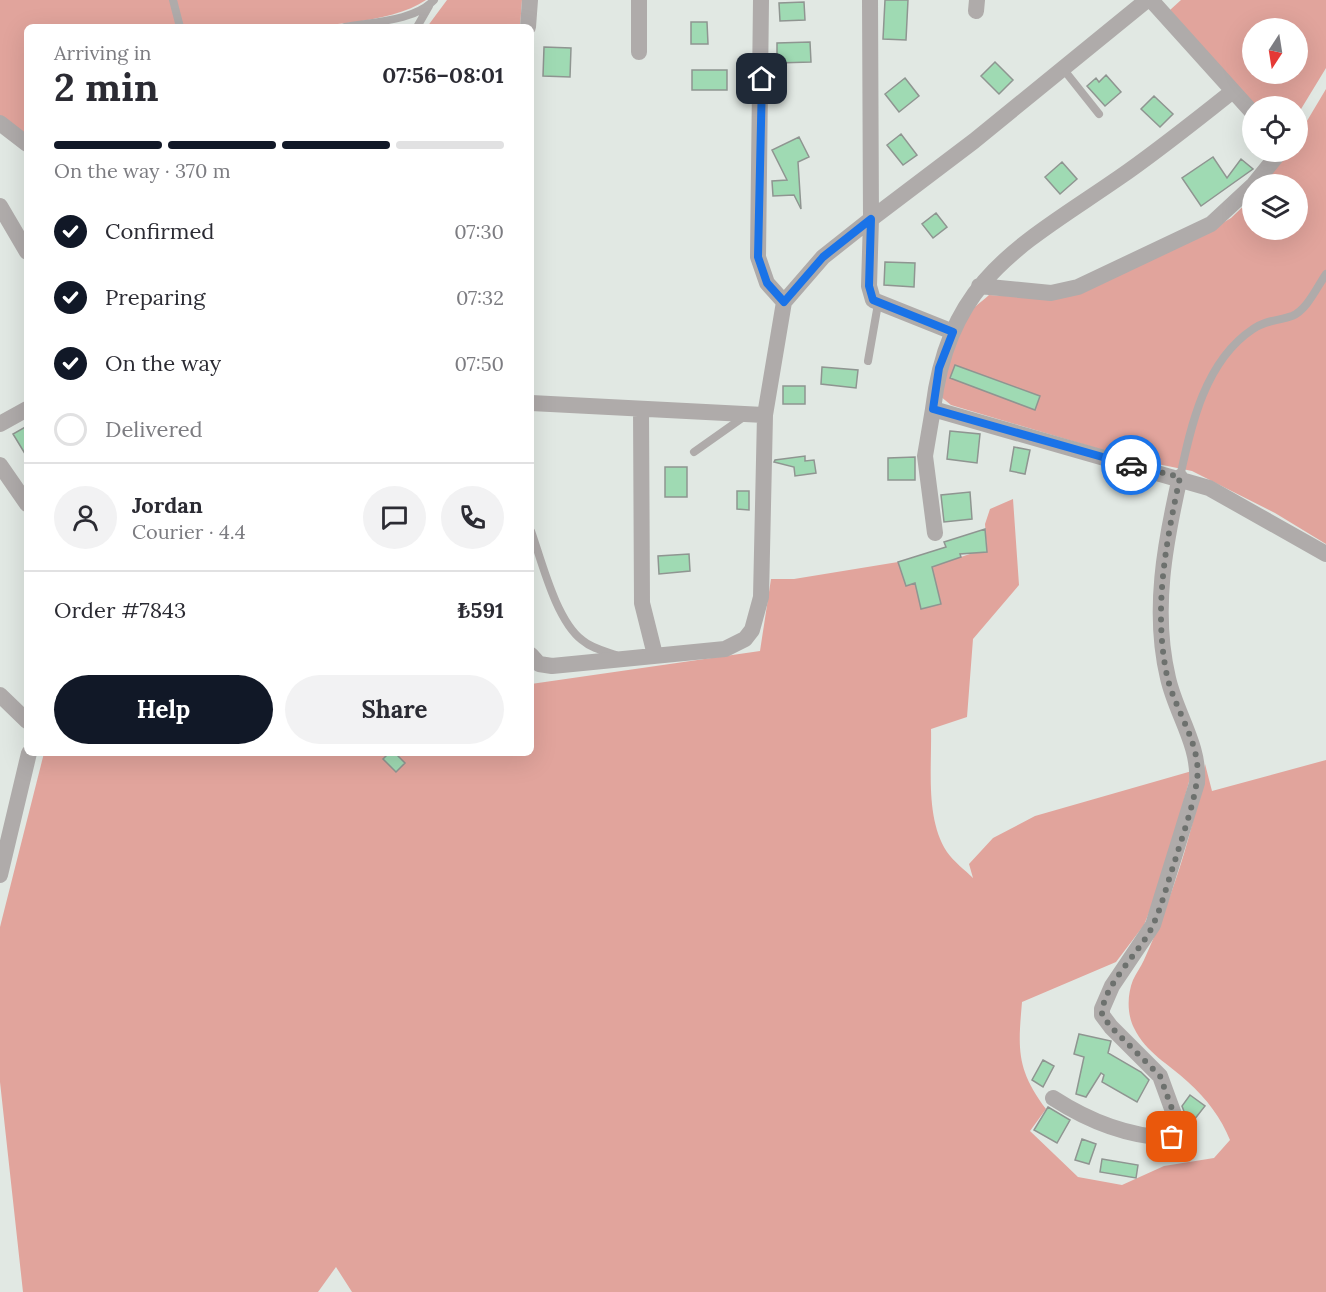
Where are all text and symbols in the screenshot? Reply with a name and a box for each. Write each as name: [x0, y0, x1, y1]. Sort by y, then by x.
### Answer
north arrow: [1242, 18, 1308, 84]
map controls: [1242, 18, 1308, 240]
text: Arriving in: [54, 40, 151, 65]
pin: [736, 53, 787, 104]
text: 07:56–08:01: [382, 61, 504, 89]
text: 2 min: [54, 62, 159, 112]
icon: home: [745, 62, 778, 95]
button: locate: [1242, 96, 1308, 162]
text: On the way · 370 m: [54, 158, 231, 183]
button: layers: [1242, 174, 1308, 240]
icon: check: [54, 215, 87, 248]
text: Confirmed: [105, 217, 214, 245]
text: 07:30: [454, 219, 504, 244]
icon: check: [54, 281, 87, 314]
text: Preparing: [105, 283, 205, 311]
text: 07:32: [456, 285, 504, 310]
icon: check: [54, 347, 87, 380]
text: On the way: [105, 349, 221, 377]
text: 07:50: [454, 351, 504, 376]
text: Delivered: [105, 415, 203, 443]
courier: [1101, 435, 1161, 495]
icon: car: [1115, 449, 1148, 482]
button: person: [54, 486, 117, 549]
button: chat: [363, 486, 426, 549]
button: phone: [441, 486, 504, 549]
text: Jordan: [132, 491, 203, 519]
text: Courier · 4.4: [132, 519, 246, 544]
text: Order #7843: [54, 596, 186, 624]
text: ₺591: [457, 596, 504, 624]
button: Help: [54, 675, 273, 744]
button: Share: [285, 675, 504, 744]
pin: [1146, 1111, 1197, 1162]
icon: bag: [1155, 1120, 1188, 1153]

